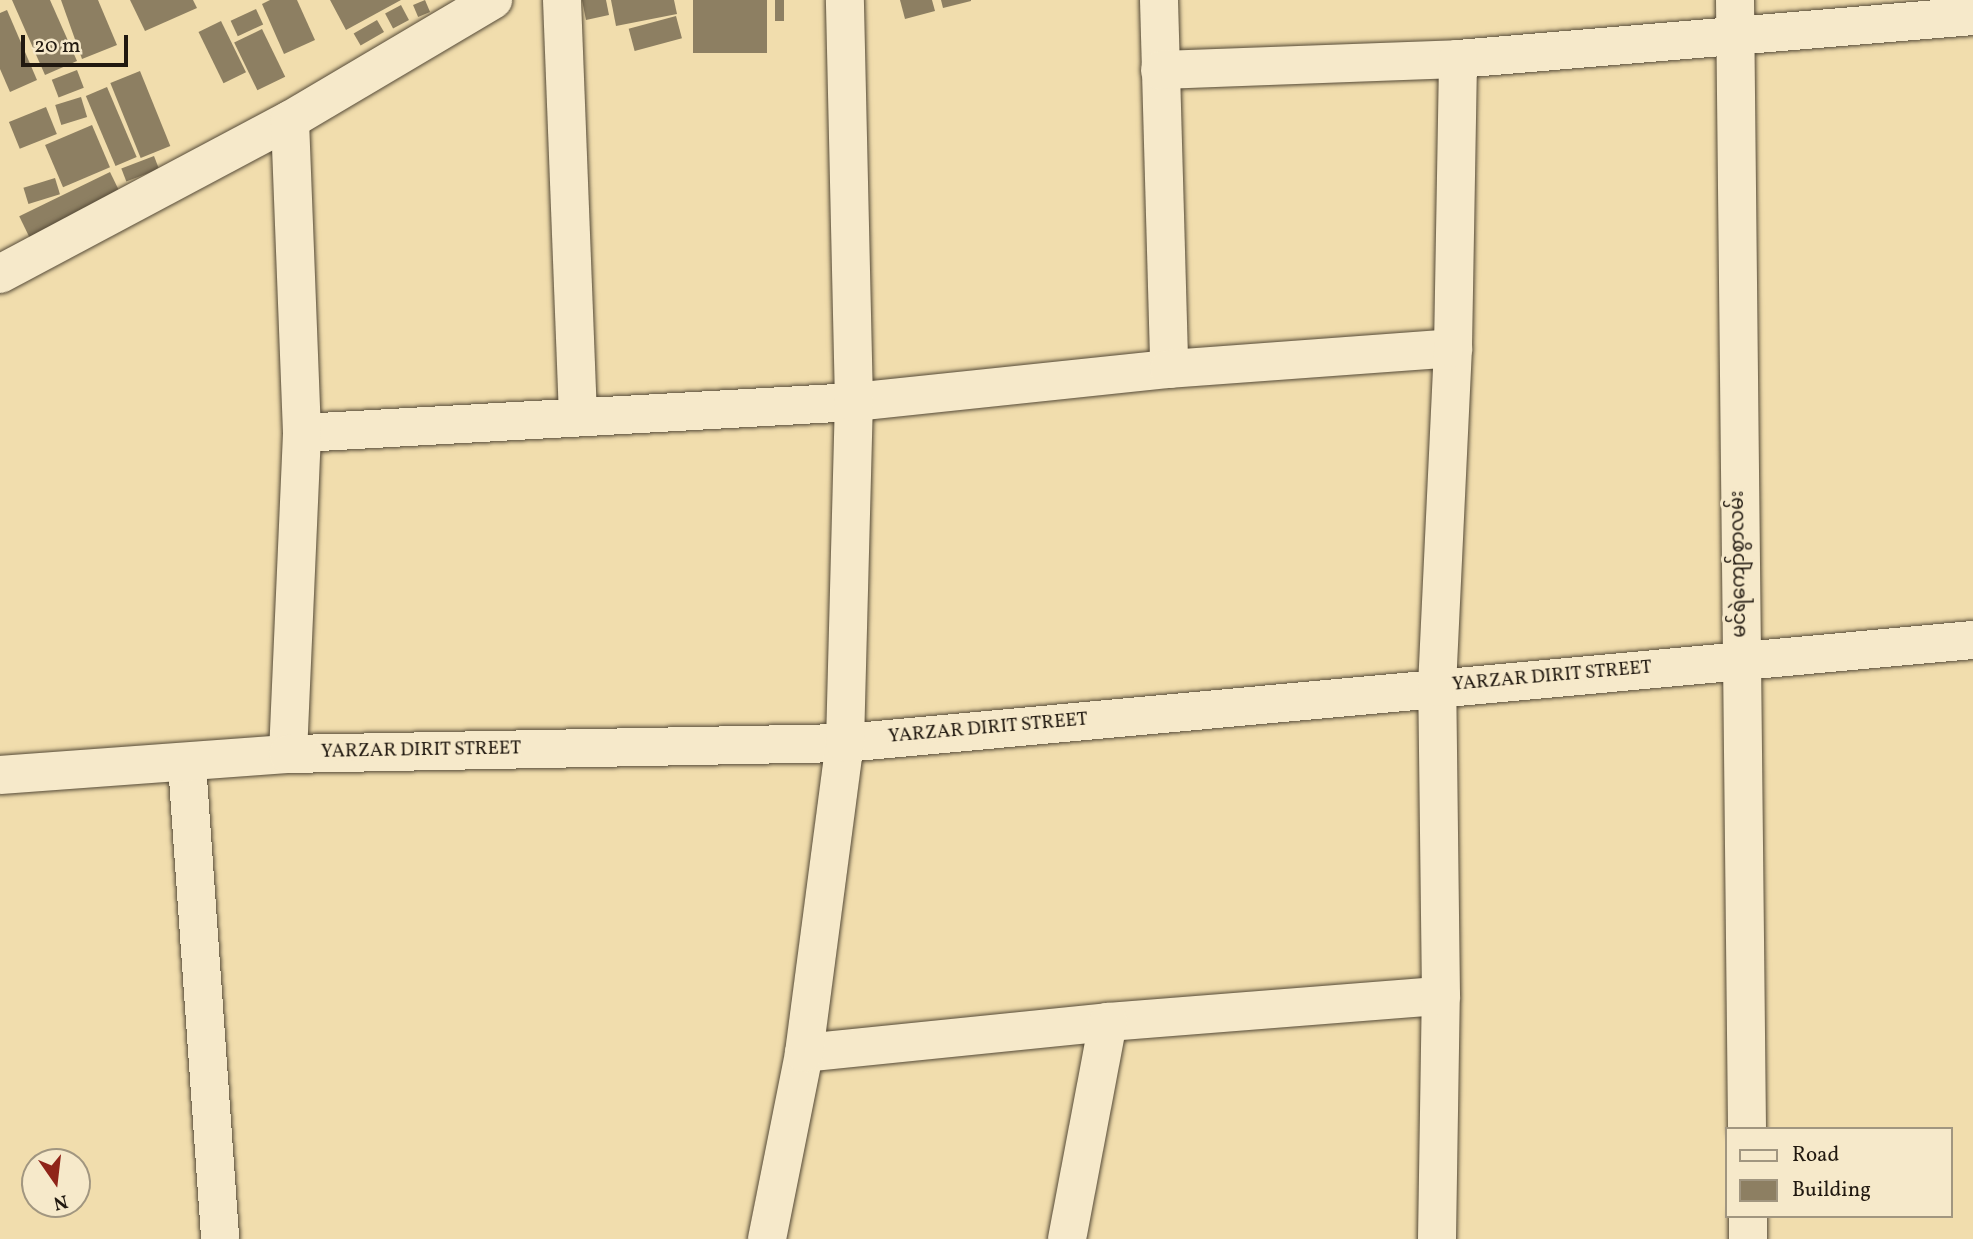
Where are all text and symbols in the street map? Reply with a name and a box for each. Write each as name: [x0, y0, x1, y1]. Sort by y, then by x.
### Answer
scale bar: [24, 21, 131, 65]
text: 20 m: [34, 32, 80, 61]
street label: မင်ရဲကျော်စွာလမ်း: [1727, 490, 1753, 638]
street label: YARZAR DIRIT STREET: [1451, 657, 1653, 697]
street label: YARZAR DIRIT STREET: [887, 709, 1089, 749]
street label: YARZAR DIRIT STREET: [320, 738, 522, 764]
legend: [1724, 1127, 1952, 1218]
text: Road: [1792, 1141, 1839, 1170]
north arrow: [21, 1148, 91, 1218]
text: Building: [1792, 1176, 1871, 1205]
text: N: [51, 1187, 70, 1216]

